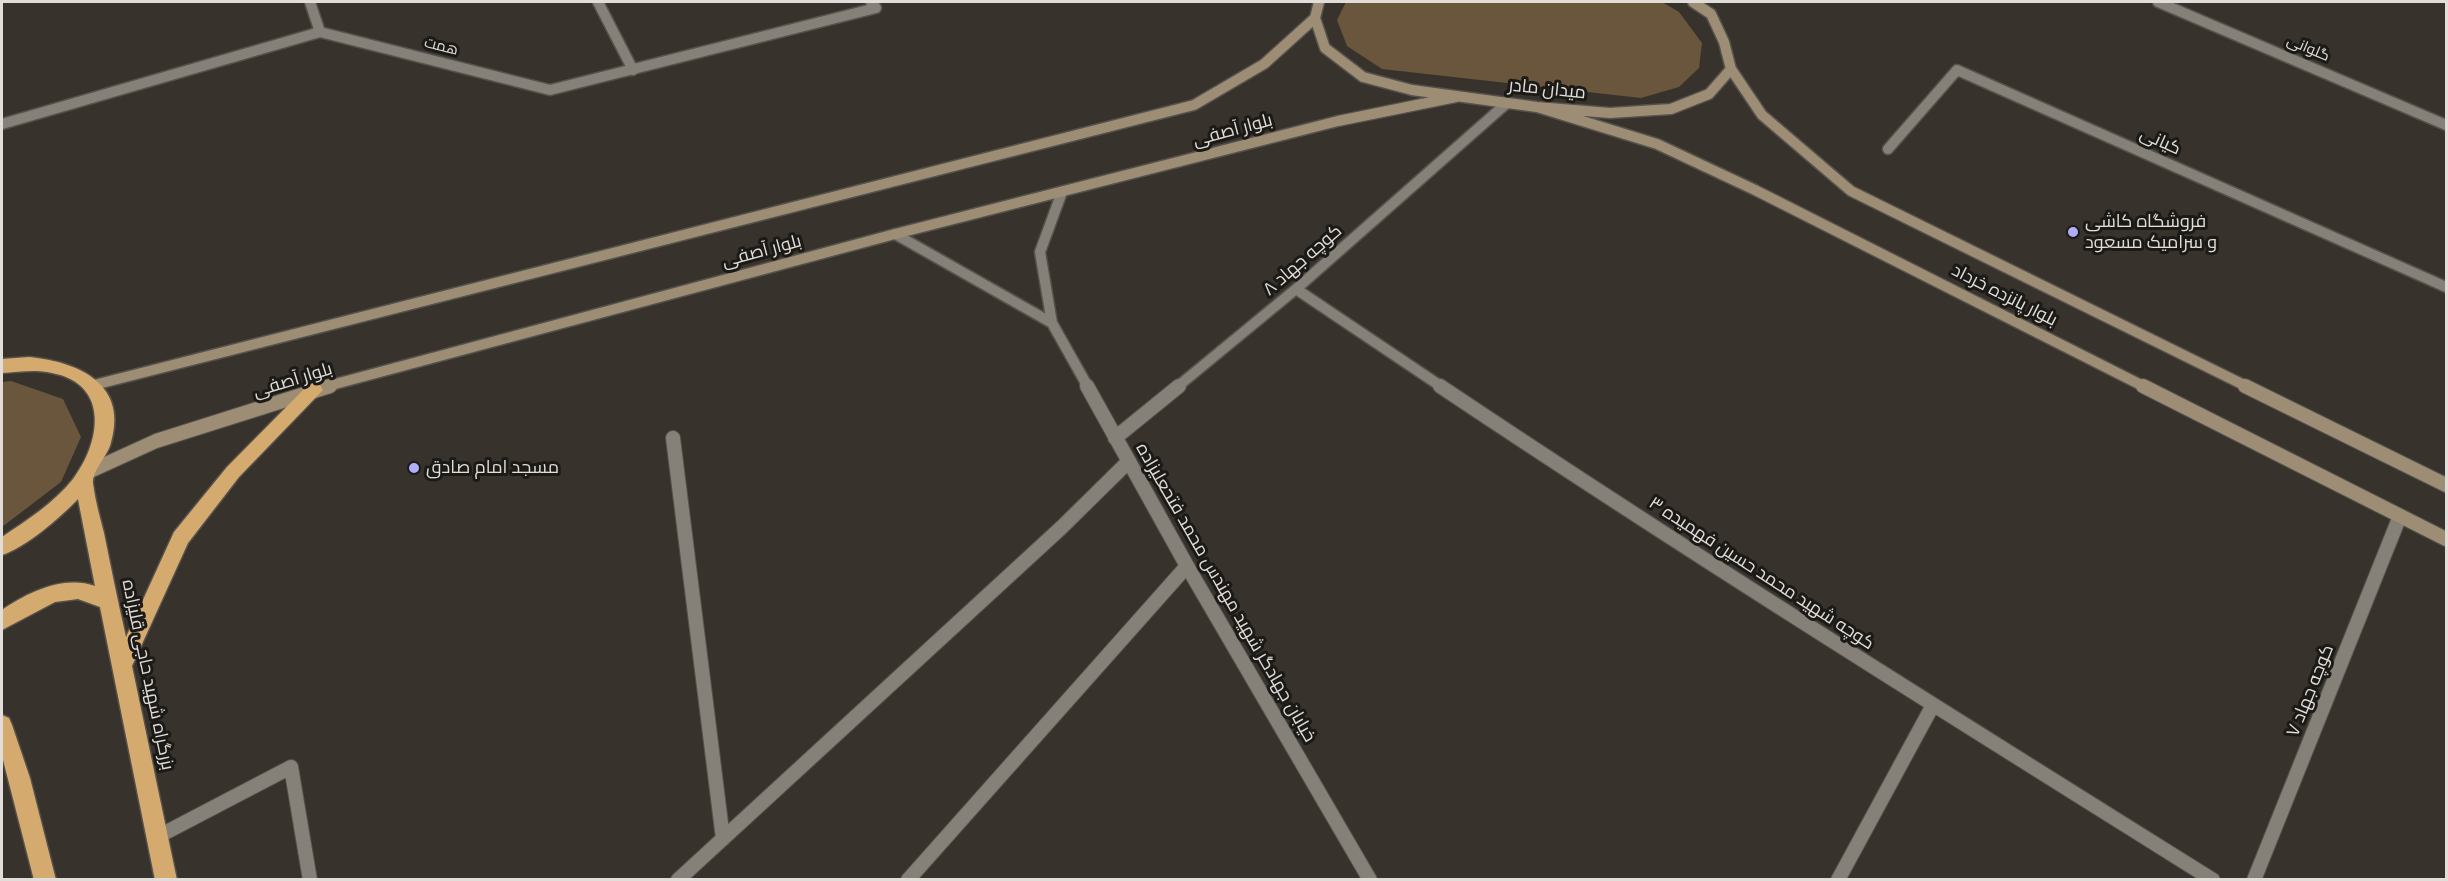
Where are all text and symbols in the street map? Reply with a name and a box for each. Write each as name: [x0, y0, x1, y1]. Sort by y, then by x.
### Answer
street label: گلوانی: [2284, 32, 2332, 66]
street label: همت: [422, 34, 460, 60]
street label: میدان مادر: [1507, 75, 1587, 105]
street label: بلوار آصفی: [1191, 110, 1275, 152]
street label: کیانی: [2136, 123, 2184, 161]
place label: فروشگاه کاشی و سرامیک مسعود: [2085, 211, 2217, 254]
street label: کوچه جهاد ۸: [1259, 221, 1347, 301]
marker: فروشگاه کاشی و سرامیک مسعود: [2066, 225, 2080, 239]
street label: بلوار آصفی: [720, 231, 804, 273]
street label: بلوار پانزده خرداد: [1948, 260, 2060, 332]
street label: بلوار آصفی: [251, 359, 335, 403]
street label: خیابان جهادگر شهید مهندس محمد فتحعلیزاده: [1130, 440, 1320, 746]
place label: مسجد امام صادق: [426, 457, 559, 479]
marker: مسجد امام صادق: [407, 461, 421, 475]
street label: کوچه شهید محمد حسین فهمیده ۳: [1644, 493, 1878, 655]
street label: بزرگراه شهید حاجی قلیزاده: [116, 578, 178, 772]
street label: کوچه جهاد ۷: [2283, 642, 2339, 740]

